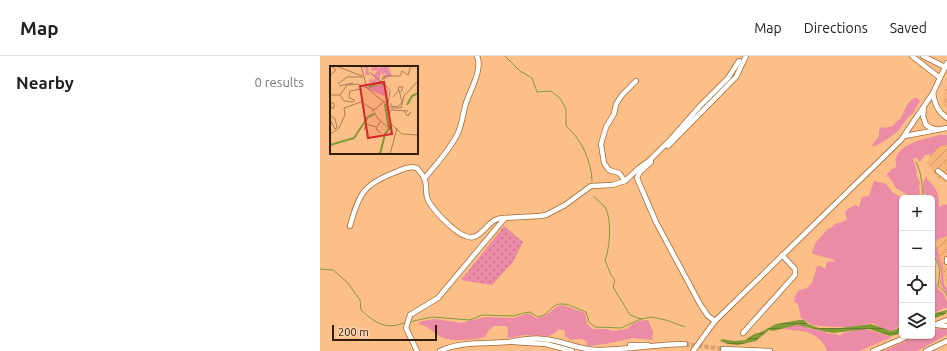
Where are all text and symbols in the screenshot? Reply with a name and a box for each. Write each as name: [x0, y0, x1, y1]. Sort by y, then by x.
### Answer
text: Map: [20, 17, 59, 39]
text: Map: [754, 20, 782, 36]
text: Directions: [804, 20, 868, 36]
text: Saved: [890, 20, 927, 36]
inset map: [330, 66, 418, 154]
text: Nearby: [16, 73, 74, 92]
text: 0 results: [254, 75, 304, 89]
map controls: [899, 195, 935, 339]
button: +: [899, 195, 935, 231]
button: −: [899, 231, 935, 267]
button: locate: [899, 267, 935, 303]
button: layers: [899, 303, 935, 339]
scale bar: [332, 323, 437, 342]
text: 200 m: [338, 326, 369, 338]

